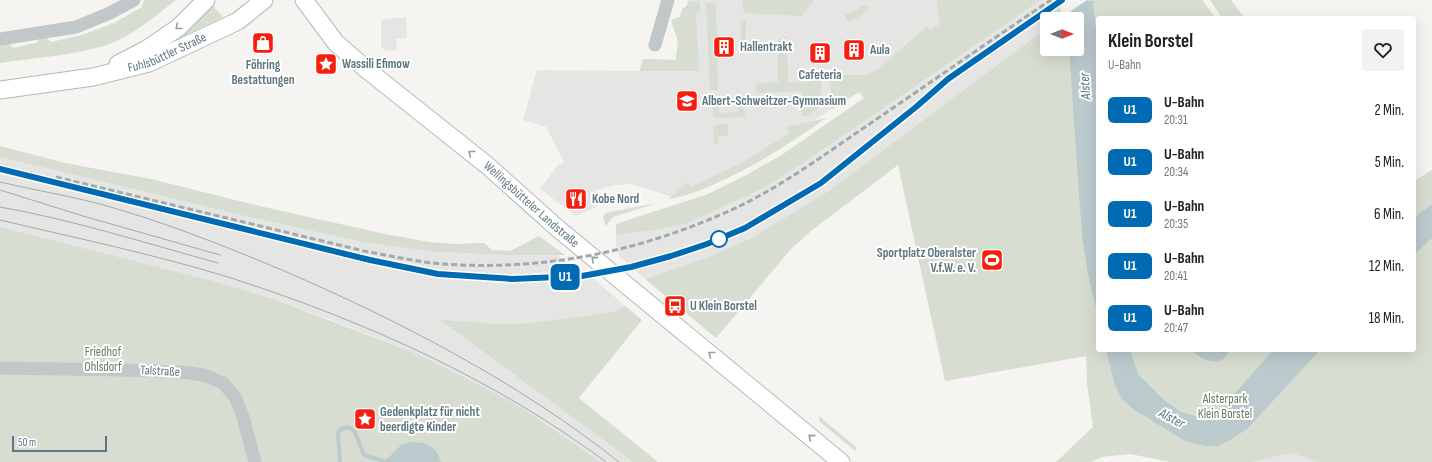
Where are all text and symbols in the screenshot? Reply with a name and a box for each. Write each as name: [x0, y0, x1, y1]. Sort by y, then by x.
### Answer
north arrow: [1040, 12, 1084, 56]
map controls: [1040, 12, 1084, 56]
one-way arrow: [176, 22, 183, 29]
street label: Fuhlsbüttler Straße: [126, 29, 209, 76]
button: heart: [1362, 29, 1404, 71]
shop icon: Föhring Bestattungen: [250, 30, 276, 56]
text: Klein Borstel: [1108, 30, 1193, 53]
building icon: Hallentrakt: [711, 34, 737, 60]
building icon: Aula: [841, 37, 867, 63]
place label: Hallentrakt: [740, 39, 793, 55]
building icon: Cafeteria: [807, 40, 833, 66]
place label: Aula: [869, 42, 890, 58]
place icon: Wassili Efimow: [313, 51, 339, 77]
place label: Wassili Efimow: [342, 56, 410, 72]
place label: Föhring Bestattungen: [231, 57, 295, 88]
text: U-Bahn: [1108, 57, 1141, 73]
place label: Cafeteria: [799, 67, 842, 83]
water label: Alster: [1076, 71, 1094, 101]
school or university icon: Albert-Schweitzer-Gymnasium: [674, 88, 700, 114]
place label: Albert-Schweitzer-Gymnasium: [701, 93, 846, 109]
text: U-Bahn: [1164, 93, 1204, 112]
text: U1: [1124, 101, 1136, 118]
text: 2 Min.: [1374, 101, 1404, 120]
text: 20:31: [1164, 112, 1187, 128]
text: U-Bahn: [1164, 145, 1204, 164]
one-way arrow: [468, 150, 475, 157]
text: U1: [1124, 153, 1136, 170]
text: 5 Min.: [1375, 153, 1404, 172]
street label: Wellingsbütteler Landstraße: [480, 158, 583, 251]
text: 20:34: [1164, 164, 1188, 180]
restaurant icon: Kobe Nord: [563, 186, 589, 212]
place label: Kobe Nord: [592, 191, 640, 207]
text: U-Bahn: [1164, 197, 1204, 216]
text: U1: [1124, 205, 1136, 222]
text: 6 Min.: [1374, 205, 1404, 224]
text: 20:35: [1164, 216, 1188, 232]
unlabelled marker: [710, 230, 728, 248]
place label: Sportplatz Oberalster V.f.W. e. V.: [877, 245, 976, 276]
sports icon: Sportplatz Oberalster V.f.W. e. V.: [979, 247, 1005, 273]
text: U-Bahn: [1164, 249, 1204, 268]
one-way arrow: [592, 256, 599, 263]
text: U1: [1124, 257, 1136, 274]
text: 12 Min.: [1369, 257, 1404, 276]
line badge: U1: [547, 264, 583, 290]
text: U1: [559, 268, 571, 285]
text: 20:41: [1164, 268, 1187, 284]
bus stop icon: U Klein Borstel: [662, 293, 688, 319]
place label: U Klein Borstel: [690, 298, 757, 314]
text: U-Bahn: [1164, 301, 1204, 320]
text: U1: [1124, 309, 1136, 326]
text: 18 Min.: [1369, 309, 1404, 328]
text: 20:47: [1164, 320, 1188, 336]
park label: Friedhof Ohlsdorf: [84, 344, 122, 375]
one-way arrow: [708, 352, 716, 359]
street label: Talstraße: [140, 362, 180, 380]
park label: Alsterpark Klein Borstel: [1198, 391, 1252, 422]
place label: Gedenkplatz für nicht beerdigte Kinder: [380, 404, 480, 435]
water label: Alster: [1155, 404, 1189, 432]
place icon: Gedenkplatz für nicht beerdigte Kinder: [352, 406, 378, 432]
scale bar: [12, 434, 107, 453]
one-way arrow: [809, 434, 816, 441]
text: 50 m: [18, 436, 36, 449]

